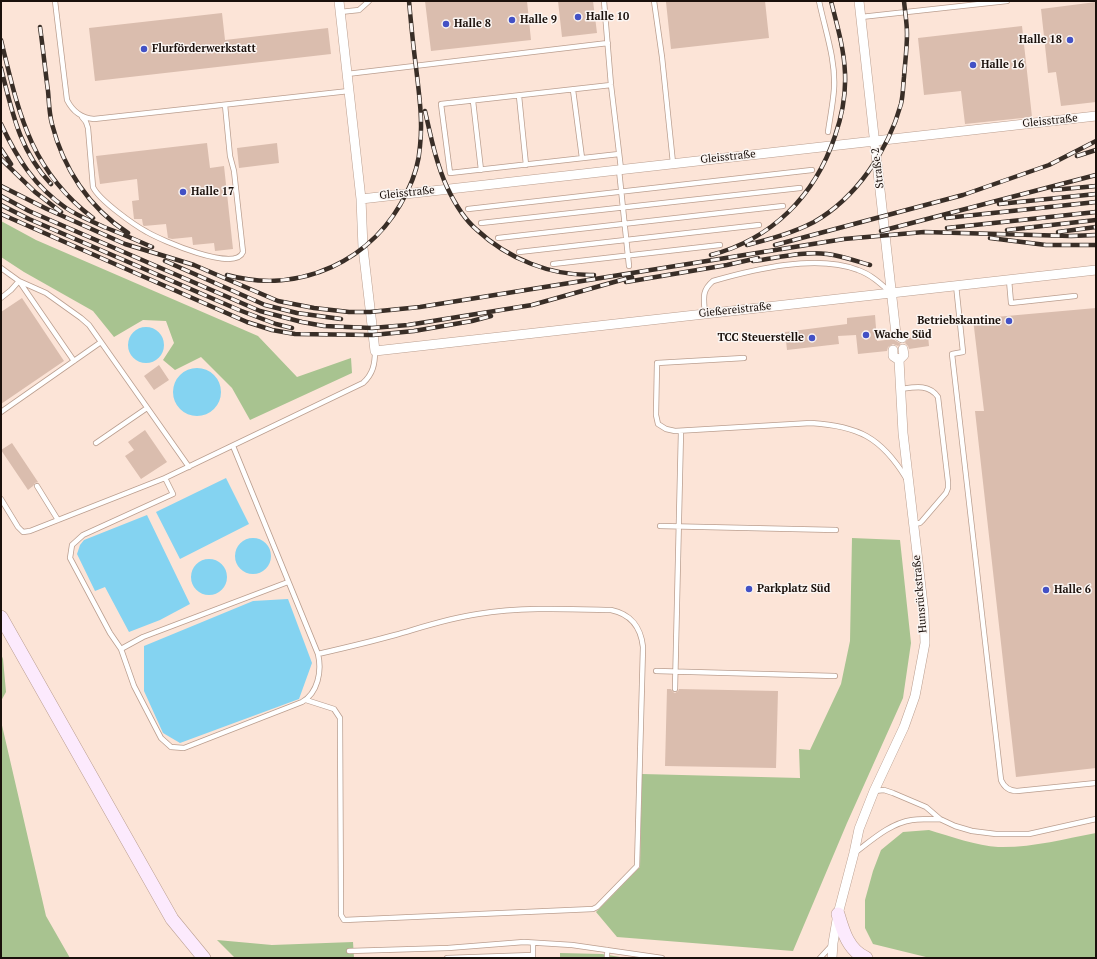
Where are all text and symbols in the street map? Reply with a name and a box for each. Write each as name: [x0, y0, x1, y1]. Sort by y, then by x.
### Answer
place label: Halle 10: [586, 10, 629, 24]
marker: Halle 10: [573, 12, 583, 22]
place label: Halle 9: [520, 13, 557, 27]
marker: Halle 9: [507, 15, 517, 25]
place label: Halle 8: [454, 17, 491, 31]
marker: Halle 8: [441, 19, 451, 29]
place label: Halle 18: [1019, 33, 1062, 47]
marker: Halle 18: [1065, 35, 1075, 45]
place label: Flurförderwerkstatt: [152, 42, 256, 56]
marker: Flurförderwerkstatt: [139, 44, 149, 54]
place label: Halle 16: [981, 58, 1024, 72]
marker: Halle 16: [968, 60, 978, 70]
street label: Gleisstraße: [1022, 112, 1078, 130]
street label: Straße 2: [869, 147, 887, 189]
street label: Gleisstraße: [700, 148, 756, 166]
street label: Gleisstraße: [379, 184, 435, 202]
place label: Halle 17: [191, 185, 234, 199]
marker: Halle 17: [178, 187, 188, 197]
street label: Gießereistraße: [698, 300, 772, 320]
place label: Betriebskantine: [917, 314, 1001, 328]
marker: Betriebskantine: [1004, 316, 1014, 326]
place label: Wache Süd: [874, 328, 932, 342]
marker: Wache Süd: [861, 330, 871, 340]
place label: TCC Steuerstelle: [717, 331, 804, 345]
marker: TCC Steuerstelle: [807, 333, 817, 343]
street label: Hunsrückstraße: [910, 555, 930, 633]
place label: Parkplatz Süd: [757, 582, 830, 596]
place label: Halle 6: [1054, 583, 1091, 597]
marker: Parkplatz Süd: [744, 584, 754, 594]
marker: Halle 6: [1041, 585, 1051, 595]

